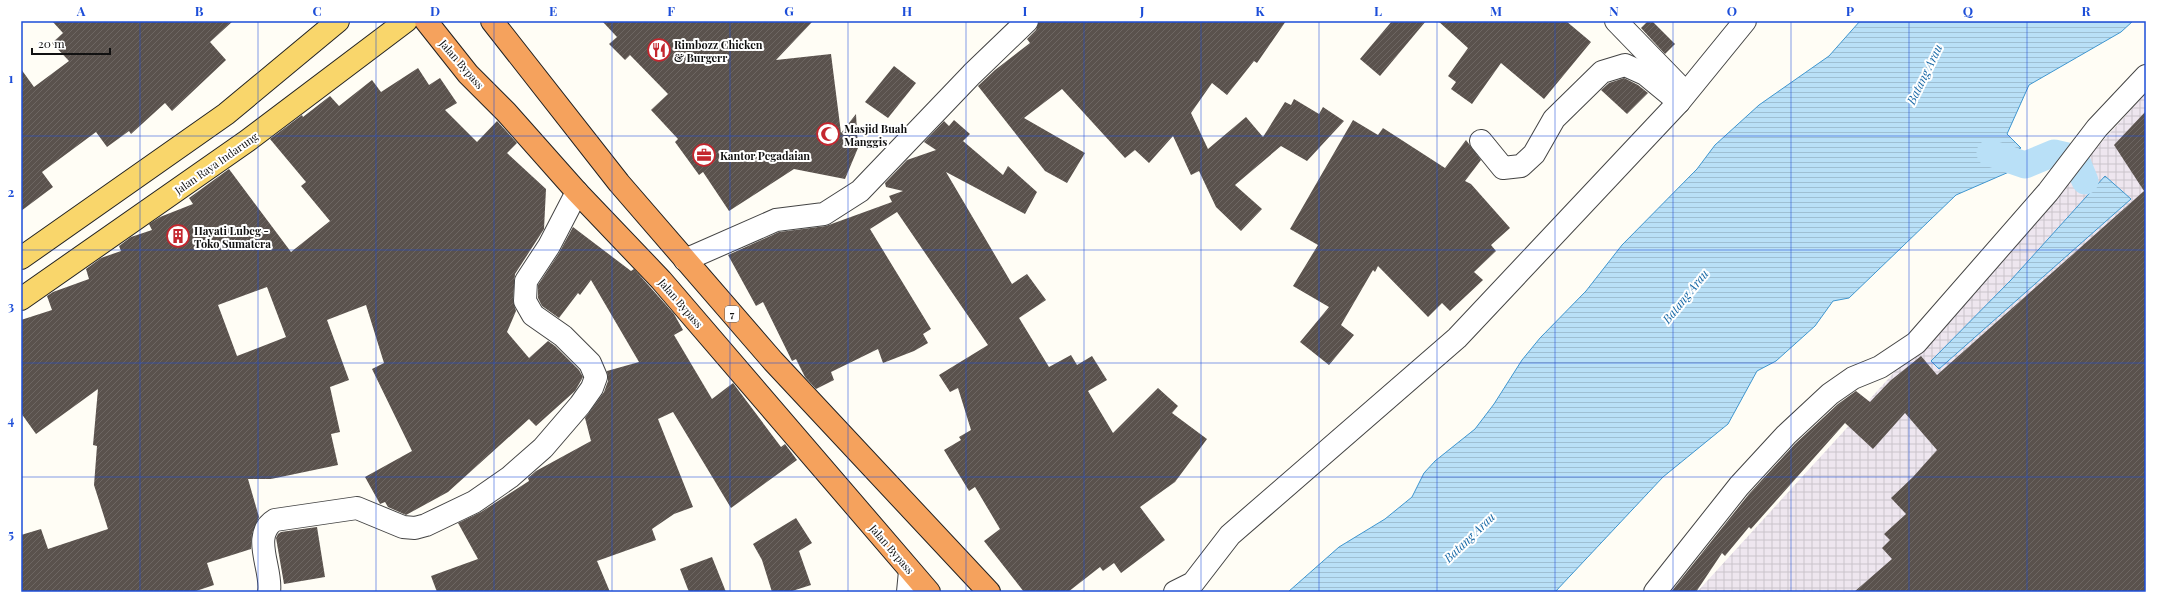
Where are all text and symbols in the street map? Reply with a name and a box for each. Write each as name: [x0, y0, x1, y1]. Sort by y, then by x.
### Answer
text: A: [76, 2, 86, 19]
text: B: [195, 2, 204, 19]
text: C: [312, 2, 322, 19]
text: D: [430, 2, 440, 19]
text: E: [549, 2, 557, 19]
text: F: [667, 2, 675, 19]
text: G: [784, 2, 794, 19]
text: H: [902, 2, 912, 19]
text: I: [1023, 2, 1028, 19]
text: J: [1139, 2, 1145, 19]
text: K: [1255, 2, 1265, 19]
text: L: [1374, 2, 1382, 19]
text: M: [1490, 2, 1502, 19]
text: N: [1609, 2, 1619, 19]
text: O: [1727, 2, 1737, 19]
text: P: [1846, 2, 1855, 19]
text: Q: [1963, 2, 1974, 19]
text: R: [2082, 2, 2092, 19]
scale bar: [32, 30, 110, 56]
text: 20 m: [38, 35, 65, 51]
street label: Jalan Bypass: [436, 35, 488, 92]
restaurant icon: Rimbozz Chicken & Burgerr: [646, 37, 672, 63]
place label: Rimbozz Chicken & Burgerr: [674, 37, 763, 65]
water label: Batang Arau: [1902, 41, 1946, 108]
text: 1: [9, 69, 14, 86]
mosque icon: Masjid Buah Manggis: [815, 121, 841, 147]
place label: Masjid Buah Manggis: [844, 121, 908, 149]
street label: Jalan Raya Indarung: [171, 128, 261, 198]
office icon: Kantor Pegadaian: [691, 142, 717, 168]
place label: Kantor Pegadaian: [720, 148, 810, 163]
text: 2: [8, 183, 15, 200]
building icon: Hayati Lubeg - Toko Sumatera: [165, 223, 191, 249]
place label: Hayati Lubeg - Toko Sumatera: [194, 223, 271, 251]
water label: Batang Arau: [1658, 266, 1712, 327]
street label: Jalan Bypass: [655, 274, 707, 331]
text: 3: [8, 297, 14, 314]
road number: 7: [725, 306, 739, 322]
text: 4: [8, 411, 15, 428]
water label: Batang Arau: [1439, 509, 1498, 566]
street label: Jalan Bypass: [866, 520, 918, 577]
text: 5: [8, 525, 14, 542]

